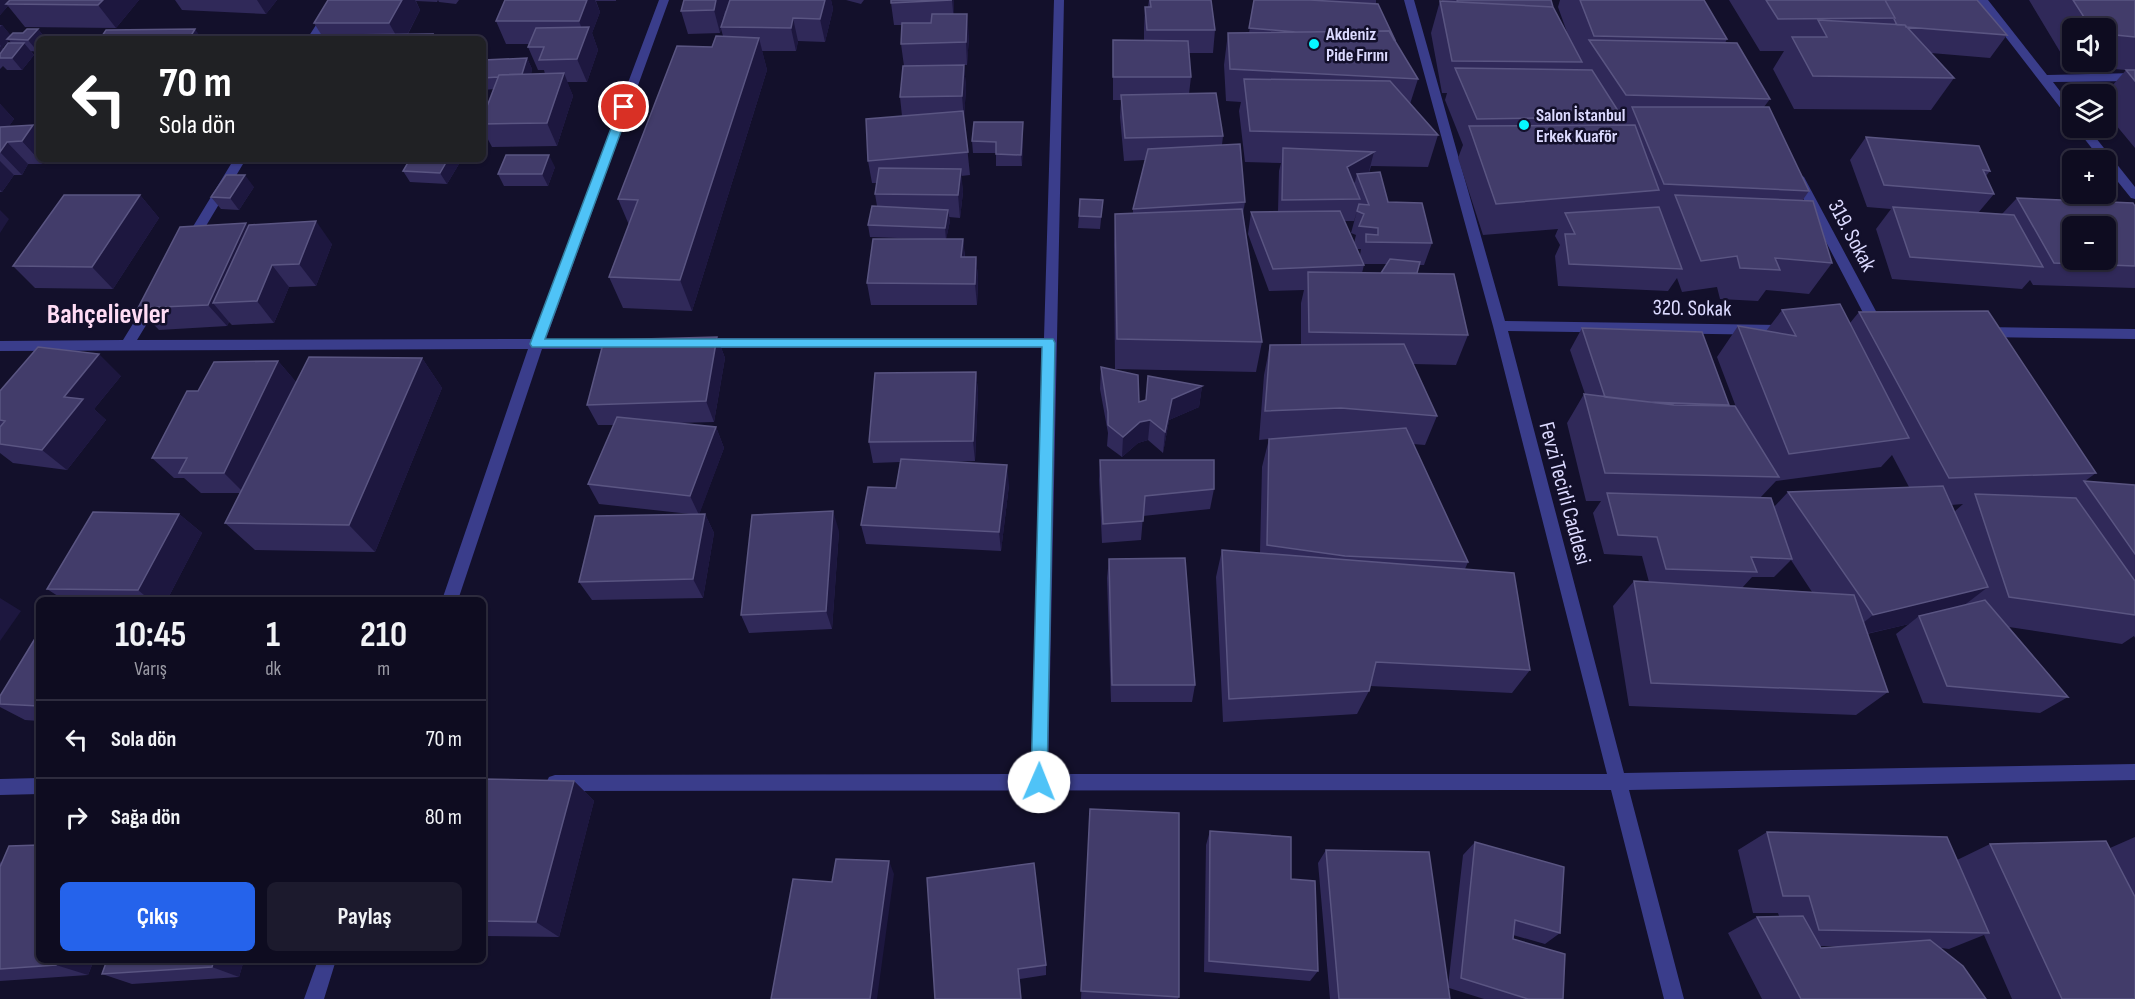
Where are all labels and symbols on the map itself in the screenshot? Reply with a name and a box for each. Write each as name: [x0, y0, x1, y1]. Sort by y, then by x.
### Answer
place label: Akdeniz Pide Fırını: [1325, 24, 1388, 66]
marker: Akdeniz Pide Fırını: [1307, 37, 1321, 51]
pin: [598, 81, 649, 132]
place label: Salon İstanbul Erkek Kuaför: [1536, 105, 1625, 147]
marker: Salon İstanbul Erkek Kuaför: [1517, 118, 1531, 132]
street label: 319. Sokak: [1822, 195, 1882, 277]
street label: 320. Sokak: [1652, 294, 1732, 323]
district label: Bahçelievler: [47, 298, 170, 331]
street label: Fevzi Tecirli Caddesi: [1533, 419, 1597, 568]
position arrow: [1007, 750, 1071, 814]

